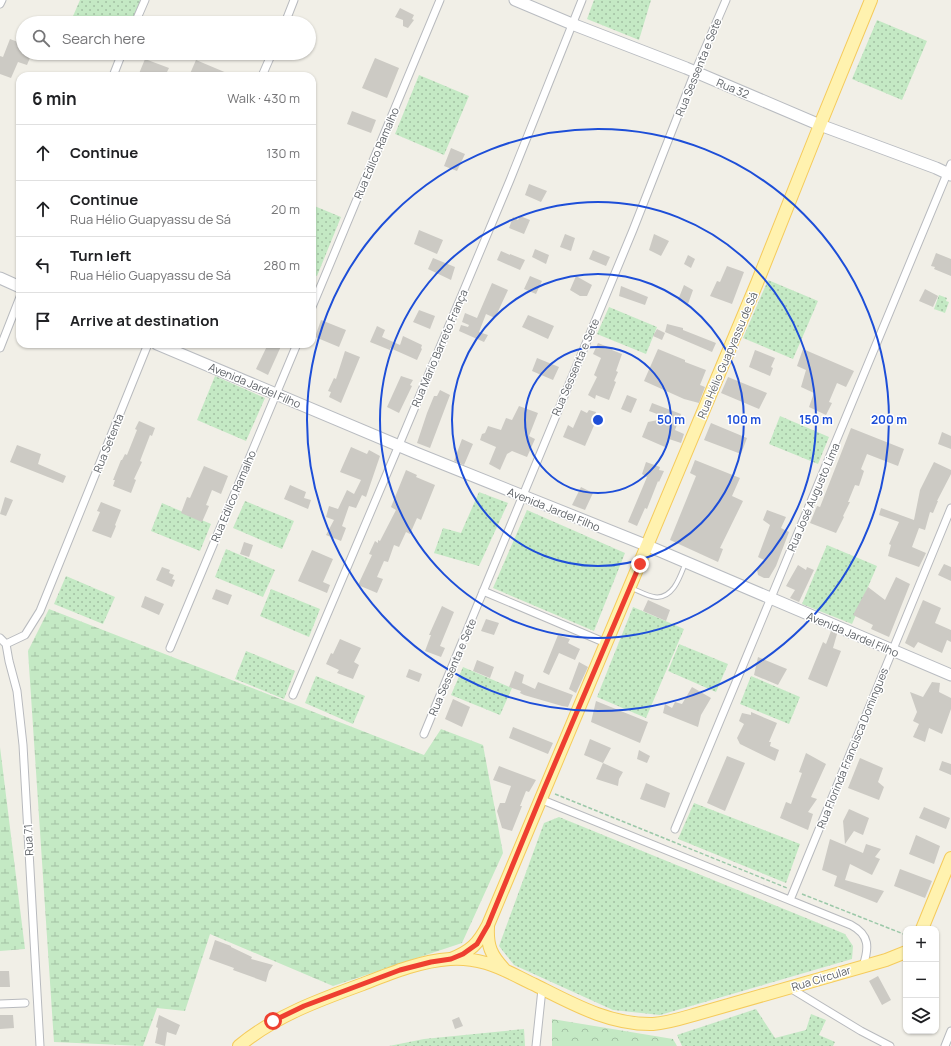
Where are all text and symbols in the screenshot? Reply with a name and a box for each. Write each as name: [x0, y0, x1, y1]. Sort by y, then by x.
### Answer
street label: Rua Sessenta e Sete: [671, 15, 725, 118]
search box: [16, 16, 316, 60]
icon: search: [30, 27, 52, 49]
text: Search here: [62, 28, 145, 49]
street label: Rua 32: [714, 74, 752, 102]
text: 6 min: [32, 87, 77, 110]
text: Walk · 430 m: [227, 89, 300, 107]
street label: Rua Edilco Ramalho: [350, 104, 402, 201]
icon: ahead: [32, 142, 54, 164]
text: Continue: [70, 142, 138, 163]
text: 130 m: [266, 144, 300, 162]
text: Continue: [70, 189, 138, 210]
icon: ahead: [32, 198, 54, 220]
text: 20 m: [271, 200, 300, 218]
text: Rua Hélio Guapyassu de Sá: [70, 210, 231, 228]
text: Turn left: [70, 245, 132, 266]
icon: left: [32, 254, 54, 276]
text: 280 m: [263, 256, 300, 274]
text: Rua Hélio Guapyassu de Sá: [70, 266, 231, 284]
street label: Rua Mario Barreto França: [407, 287, 471, 409]
street label: Rua Hélio Guapyassu de Sá: [693, 289, 761, 421]
icon: arrive: [32, 310, 54, 332]
text: Arrive at destination: [70, 310, 219, 331]
street label: Rua Sessenta e Sete: [548, 315, 603, 418]
street label: Avenida Jardel Filho: [207, 359, 304, 411]
street label: Rua Setenta: [89, 411, 127, 475]
text: 50 m: [657, 411, 685, 428]
text: 100 m: [727, 411, 761, 428]
text: 150 m: [799, 411, 833, 428]
text: 200 m: [871, 411, 907, 428]
centre of rings: [591, 413, 605, 427]
street label: Rua José Augusto Lima: [783, 440, 843, 554]
street label: Rua Edilco Ramalho: [207, 447, 259, 544]
street label: Avenida Jardel Filho: [505, 484, 603, 535]
route end: [631, 555, 649, 573]
street label: Avenida Jardel Filho: [805, 608, 902, 660]
street label: Rua Sessenta e Sete: [425, 615, 480, 718]
street label: Rua Florinda Francisca Domingues: [813, 665, 891, 831]
street label: Rua 71: [20, 824, 36, 856]
map controls: [903, 926, 939, 1034]
button: +: [903, 926, 939, 962]
street label: Rua Circular: [789, 962, 853, 994]
button: −: [903, 962, 939, 998]
button: layers: [903, 998, 939, 1034]
route start: [264, 1012, 282, 1030]

